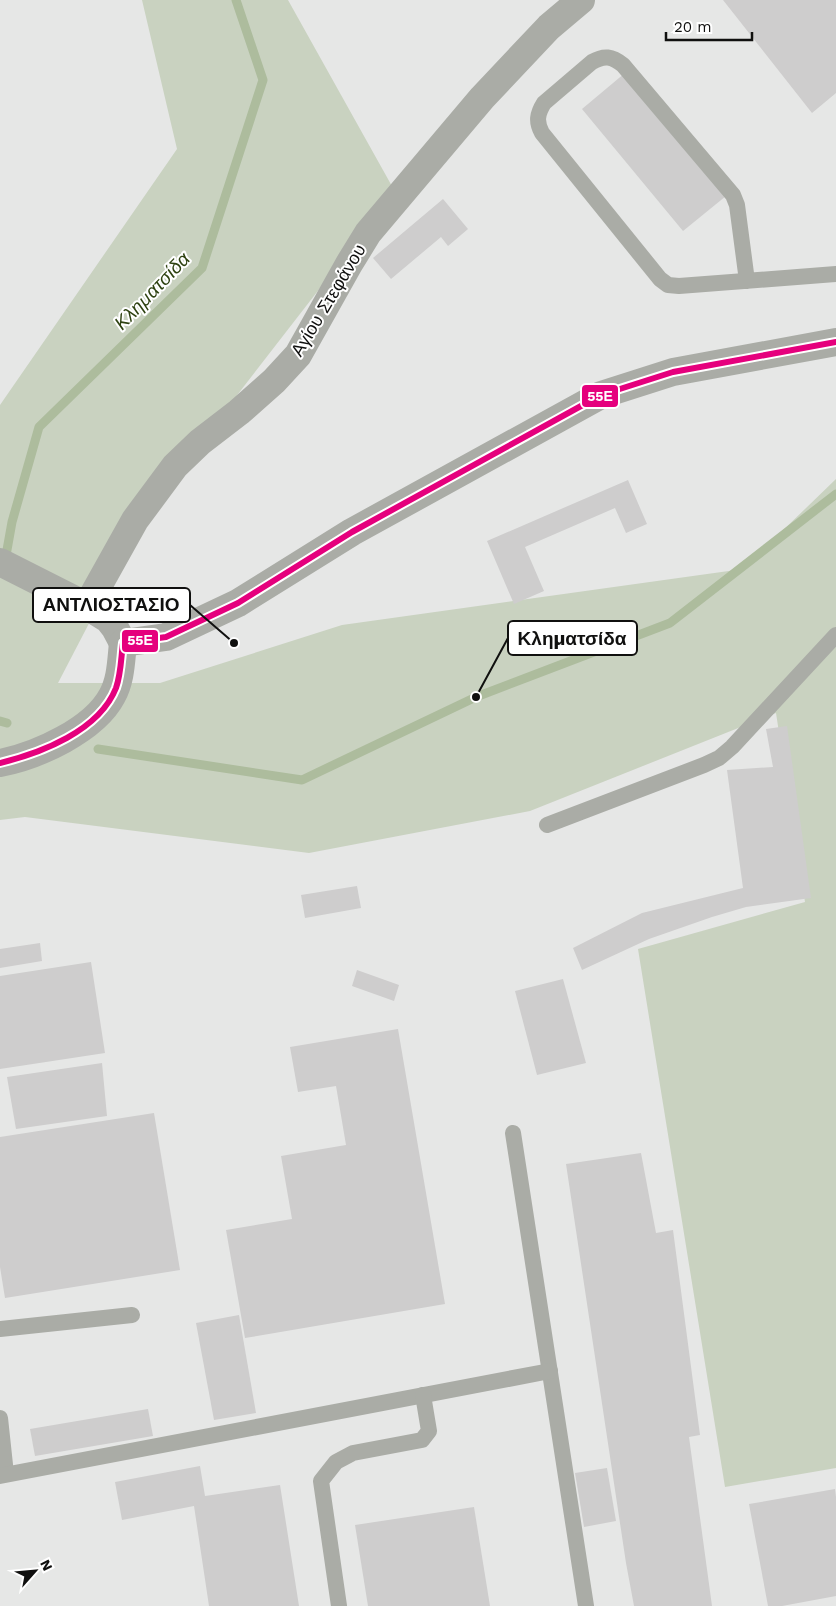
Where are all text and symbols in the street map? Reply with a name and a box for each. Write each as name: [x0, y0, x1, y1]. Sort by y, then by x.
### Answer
scale bar: [666, 10, 752, 42]
text: 20 m: [674, 18, 712, 36]
street label: Αγίου Στεφάνου: [286, 240, 370, 360]
water label: Κληματσίδα: [109, 247, 195, 335]
line badge: 55Ε: [581, 384, 619, 408]
text: 55Ε: [587, 388, 613, 404]
callout: ΑΝΤΛΙΟΣΤΑΣΙΟ: [33, 588, 190, 622]
text: ΑΝΤΛΙΟΣΤΑΣΙΟ: [42, 593, 180, 616]
callout: Κληματσίδα: [508, 621, 637, 655]
text: Κληματσίδα: [518, 627, 627, 650]
line badge: 55Ε: [121, 629, 159, 653]
text: 55Ε: [127, 632, 153, 648]
north arrow: [10, 1546, 60, 1596]
text: N: [37, 1557, 56, 1573]

